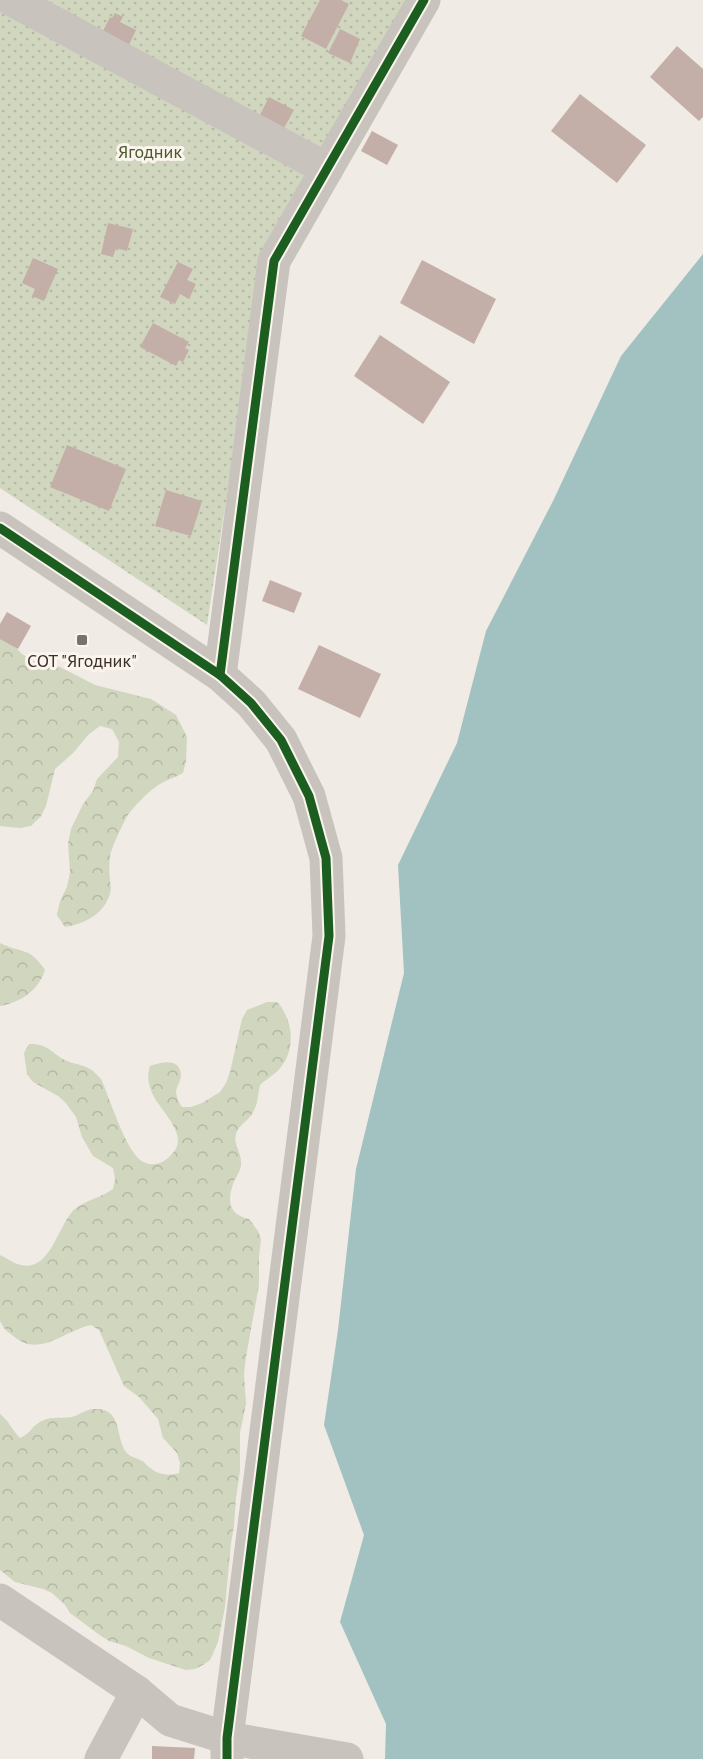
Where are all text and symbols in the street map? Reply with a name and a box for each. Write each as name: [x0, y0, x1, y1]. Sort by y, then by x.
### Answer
park label: Ягодник: [118, 140, 182, 163]
marker: СОТ "Ягодник": [75, 633, 89, 647]
place label: СОТ "Ягодник": [27, 649, 137, 672]

